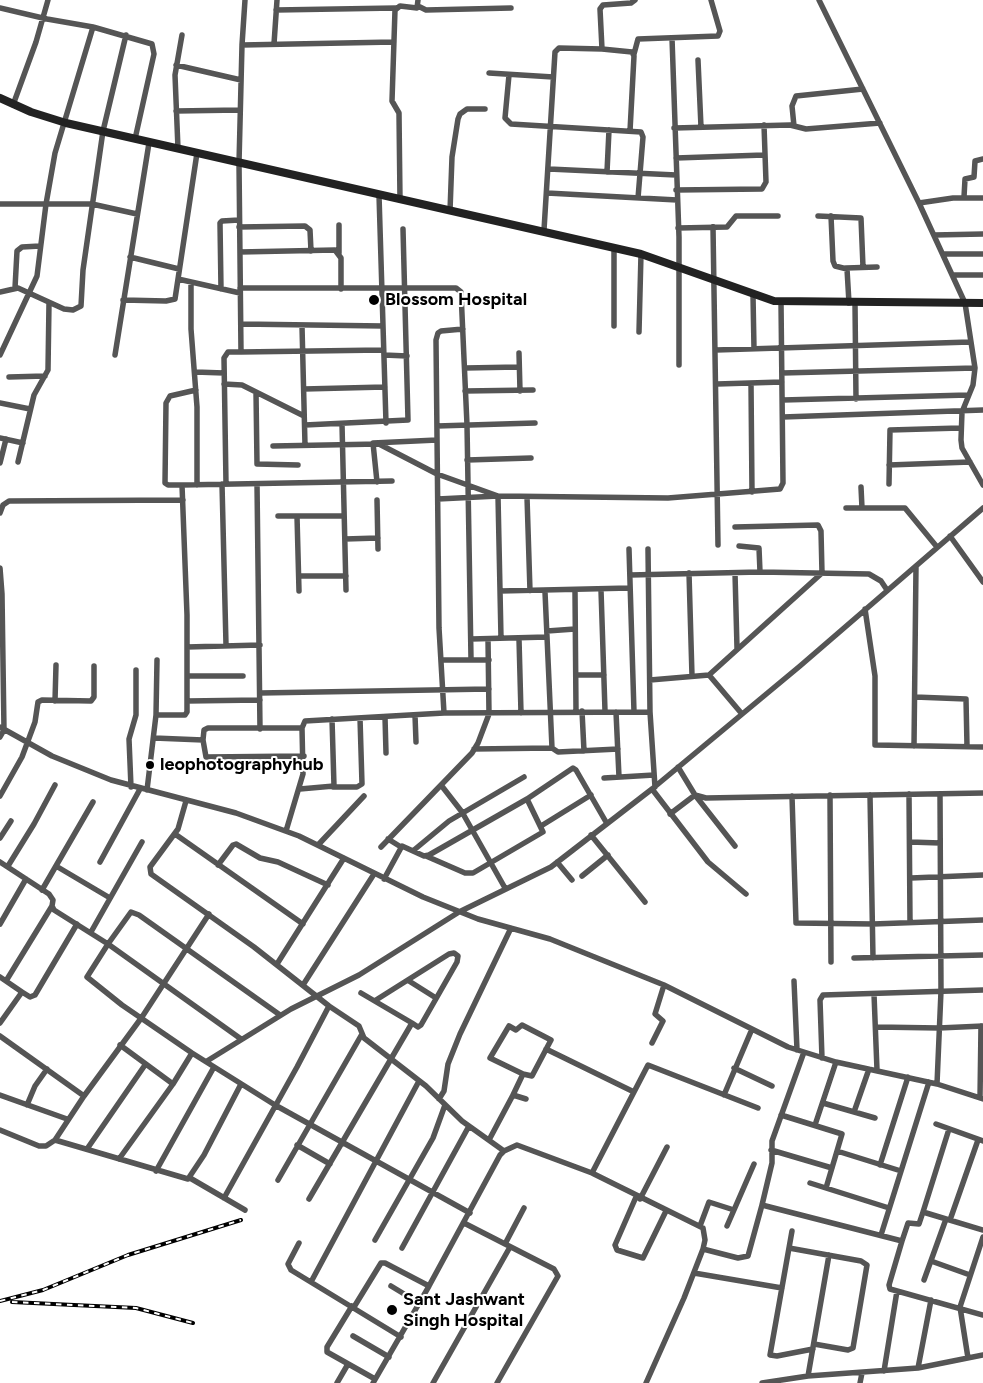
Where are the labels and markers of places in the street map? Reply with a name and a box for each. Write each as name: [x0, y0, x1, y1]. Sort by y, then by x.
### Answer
place label: Blossom Hospital: [385, 289, 527, 311]
marker: Blossom Hospital: [367, 293, 381, 307]
place label: leophotographyhub: [160, 754, 324, 776]
marker: leophotographyhub: [144, 759, 156, 771]
place label: Sant Jashwant Singh Hospital: [403, 1289, 525, 1332]
marker: Sant Jashwant Singh Hospital: [385, 1303, 399, 1317]

